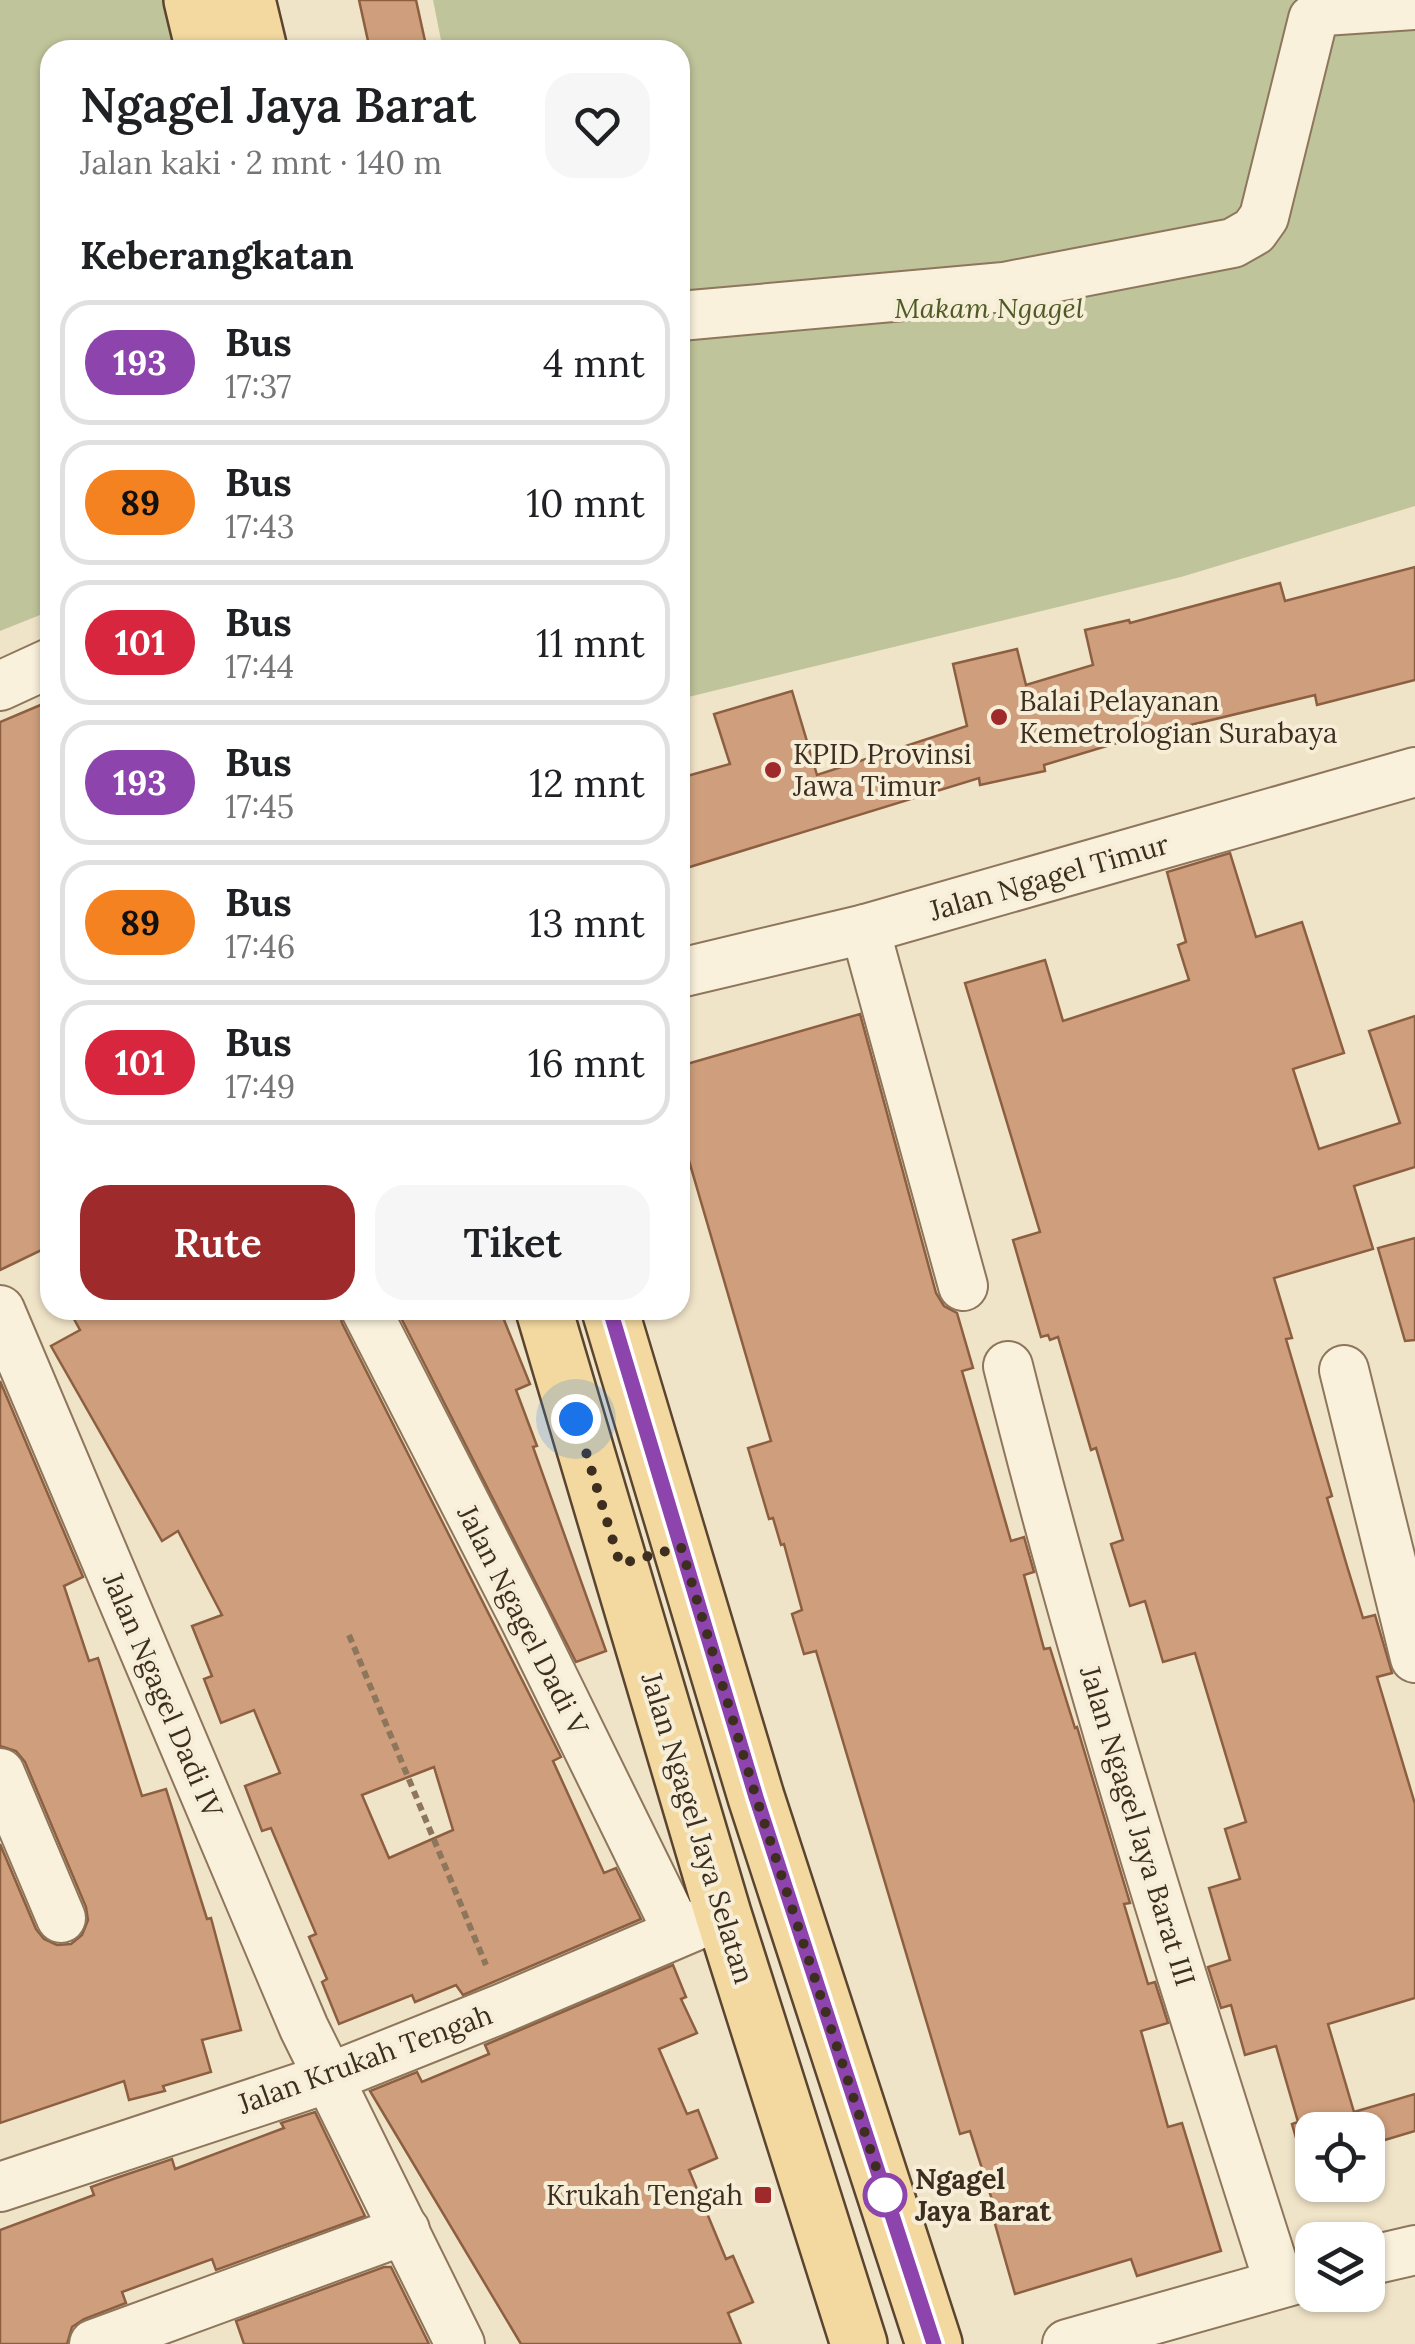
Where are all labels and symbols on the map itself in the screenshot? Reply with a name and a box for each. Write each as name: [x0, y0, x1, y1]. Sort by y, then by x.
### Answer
park label: Makam Ngagel: [894, 290, 1084, 326]
place label: Balai Pelayanan Kemetrologian Surabaya: [1019, 683, 1337, 751]
marker: Balai Pelayanan Kemetrologian Surabaya: [988, 706, 1010, 728]
place label: KPID Provinsi Jawa Timur: [792, 736, 972, 804]
marker: KPID Provinsi Jawa Timur: [762, 759, 784, 781]
street label: Jalan Ngagel Timur: [924, 826, 1173, 929]
your location: [551, 1394, 601, 1444]
street label: Jalan Ngagel Dadi V: [449, 1498, 597, 1742]
street label: Jalan Ngagel Dadi IV: [95, 1566, 231, 1823]
street label: Jalan Ngagel Jaya Barat III: [1072, 1661, 1204, 1990]
street label: Jalan Ngagel Jaya Selatan: [633, 1667, 763, 1988]
street label: Jalan Krukah Tengah: [232, 1996, 497, 2122]
place label: Ngagel Jaya Barat: [915, 2161, 1051, 2229]
marker: Ngagel Jaya Barat: [864, 2174, 906, 2216]
place label: Krukah Tengah: [546, 2177, 743, 2213]
marker: Krukah Tengah: [752, 2184, 774, 2206]

